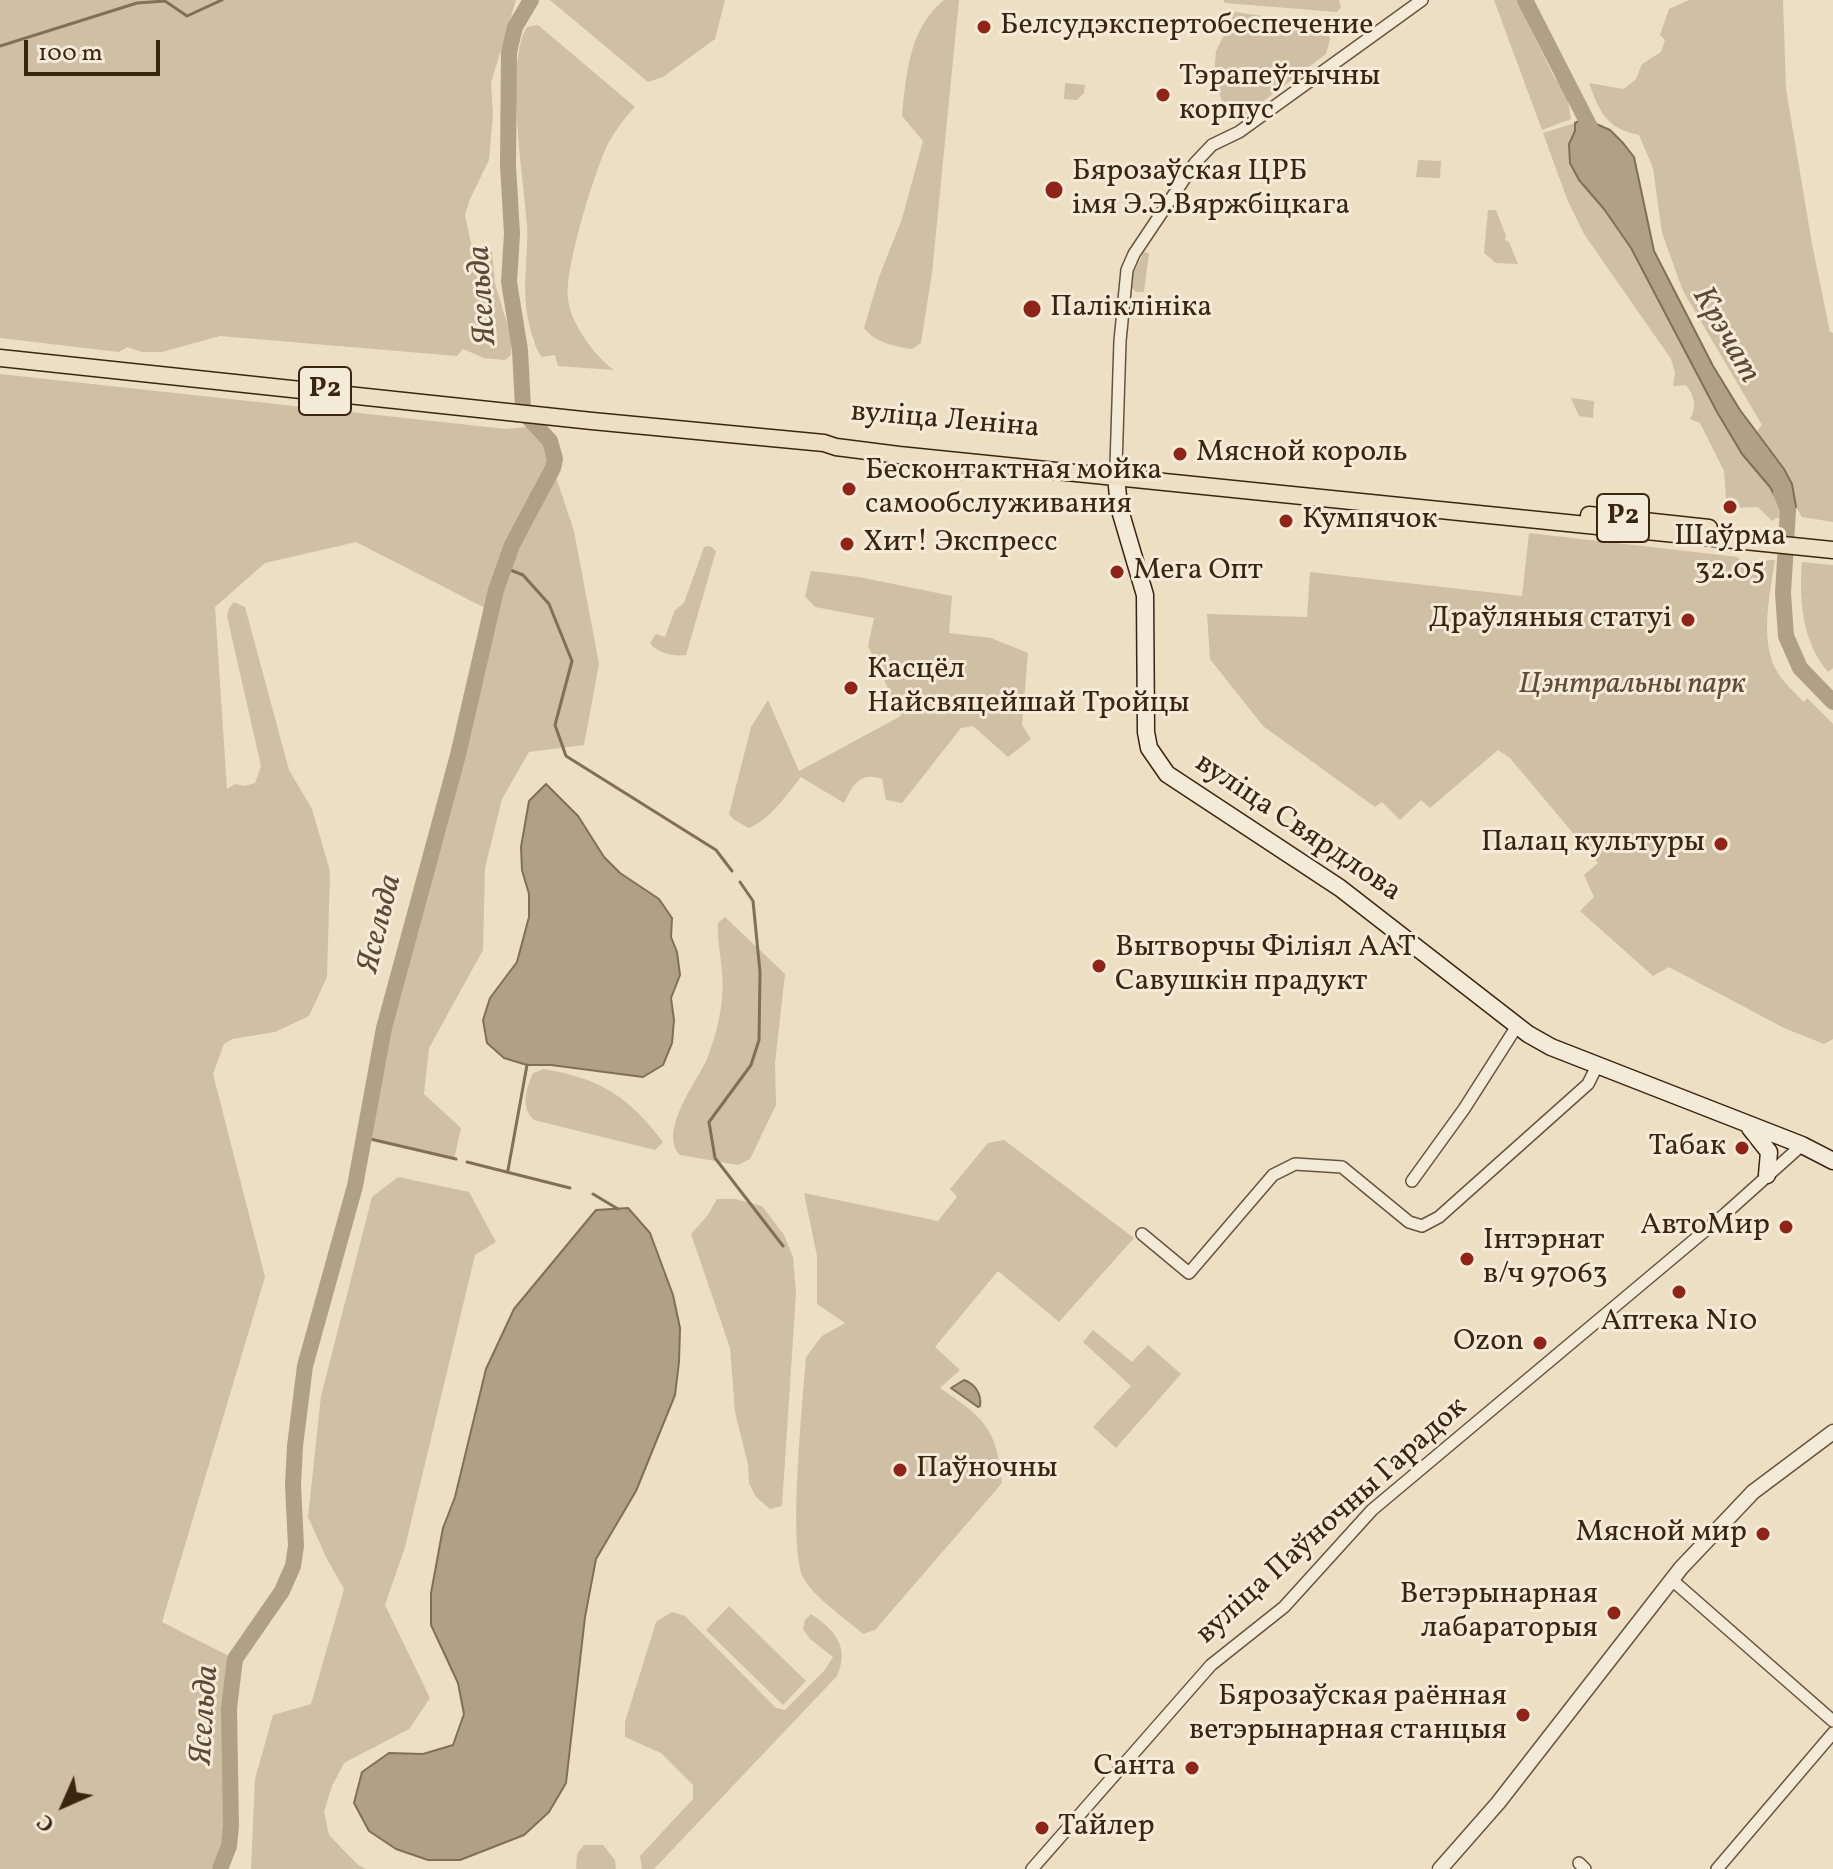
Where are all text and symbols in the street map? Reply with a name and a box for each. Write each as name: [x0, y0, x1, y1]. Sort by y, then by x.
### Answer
place label: Белсудэкспертобеспечение: [1000, 9, 1373, 45]
marker: Белсудэкспертобеспечение: [975, 18, 993, 36]
scale bar: [28, 24, 164, 74]
text: 100 m: [38, 37, 103, 71]
place label: Тэрапеўтычны корпус: [1179, 60, 1380, 130]
marker: Тэрапеўтычны корпус: [1154, 86, 1172, 104]
place label: Бярозаўская ЦРБ імя Э.Э.Вяржбіцкага: [1072, 155, 1350, 226]
marker: Бярозаўская ЦРБ імя Э.Э.Вяржбіцкага: [1043, 179, 1065, 201]
water label: Ясельда: [462, 244, 508, 346]
water label: Крэчат: [1681, 281, 1767, 391]
place label: Паліклініка: [1050, 291, 1212, 327]
marker: Паліклініка: [1021, 298, 1043, 320]
road number: Р2: [299, 367, 351, 415]
street label: вуліца Леніна: [849, 396, 1041, 448]
place label: Мясной король: [1196, 436, 1408, 472]
marker: Мясной король: [1171, 445, 1189, 463]
place label: Бесконтактная мойка самообслуживания: [865, 454, 1162, 524]
marker: Бесконтактная мойка самообслуживания: [840, 480, 858, 498]
road number: Р2: [1597, 494, 1649, 542]
marker: Шаўрма 32.05: [1721, 498, 1739, 516]
place label: Кумпячок: [1302, 503, 1438, 539]
marker: Кумпячок: [1277, 512, 1295, 530]
place label: Шаўрма 32.05: [1674, 520, 1786, 590]
place label: Хит! Экспресс: [863, 526, 1058, 562]
marker: Хит! Экспресс: [838, 535, 856, 553]
place label: Мега Опт: [1133, 554, 1263, 590]
marker: Мега Опт: [1108, 563, 1126, 581]
place label: Драўляныя статуі: [1429, 602, 1672, 638]
marker: Драўляныя статуі: [1679, 611, 1697, 629]
place label: Касцёл Найсвяцейшай Тройцы: [867, 653, 1190, 724]
park label: Цэнтральны парк: [1519, 668, 1745, 704]
marker: Касцёл Найсвяцейшай Тройцы: [842, 679, 860, 697]
street label: вуліца Свярдлова: [1187, 747, 1407, 911]
place label: Палац культуры: [1481, 826, 1705, 862]
marker: Палац культуры: [1712, 835, 1730, 853]
water label: Ясельда: [351, 871, 413, 977]
place label: Вытворчы Філіял ААТ Савушкін прадукт: [1115, 931, 1416, 1002]
marker: Вытворчы Філіял ААТ Савушкін прадукт: [1090, 957, 1108, 975]
place label: Табак: [1649, 1130, 1726, 1166]
marker: Табак: [1733, 1139, 1751, 1157]
place label: АвтоМир: [1640, 1209, 1770, 1245]
marker: АвтоМир: [1777, 1218, 1795, 1236]
place label: Інтэрнат в/ч 97063: [1483, 1224, 1608, 1294]
marker: Інтэрнат в/ч 97063: [1458, 1250, 1476, 1268]
marker: Аптека N10: [1670, 1283, 1688, 1301]
place label: Аптека N10: [1601, 1305, 1757, 1341]
place label: Ozon: [1453, 1325, 1524, 1361]
marker: Ozon: [1531, 1334, 1549, 1352]
street label: вуліца Паўночны Гарадок: [1190, 1391, 1476, 1653]
place label: Паўночны: [916, 1452, 1058, 1488]
marker: Паўночны: [891, 1461, 909, 1479]
place label: Мясной мир: [1576, 1516, 1747, 1552]
marker: Мясной мир: [1754, 1525, 1772, 1543]
place label: Ветэрынарная лабараторыя: [1400, 1578, 1598, 1648]
marker: Ветэрынарная лабараторыя: [1605, 1604, 1623, 1622]
water label: Ясельда: [184, 1664, 230, 1766]
place label: Бярозаўская раённая ветэрынарная станцыя: [1189, 1680, 1507, 1750]
marker: Бярозаўская раённая ветэрынарная станцыя: [1514, 1706, 1532, 1724]
place label: Санта: [1093, 1750, 1176, 1786]
marker: Санта: [1183, 1759, 1201, 1777]
north arrow: [24, 1765, 104, 1845]
text: С: [31, 1806, 63, 1838]
place label: Тайлер: [1058, 1810, 1155, 1846]
marker: Тайлер: [1033, 1819, 1051, 1837]

